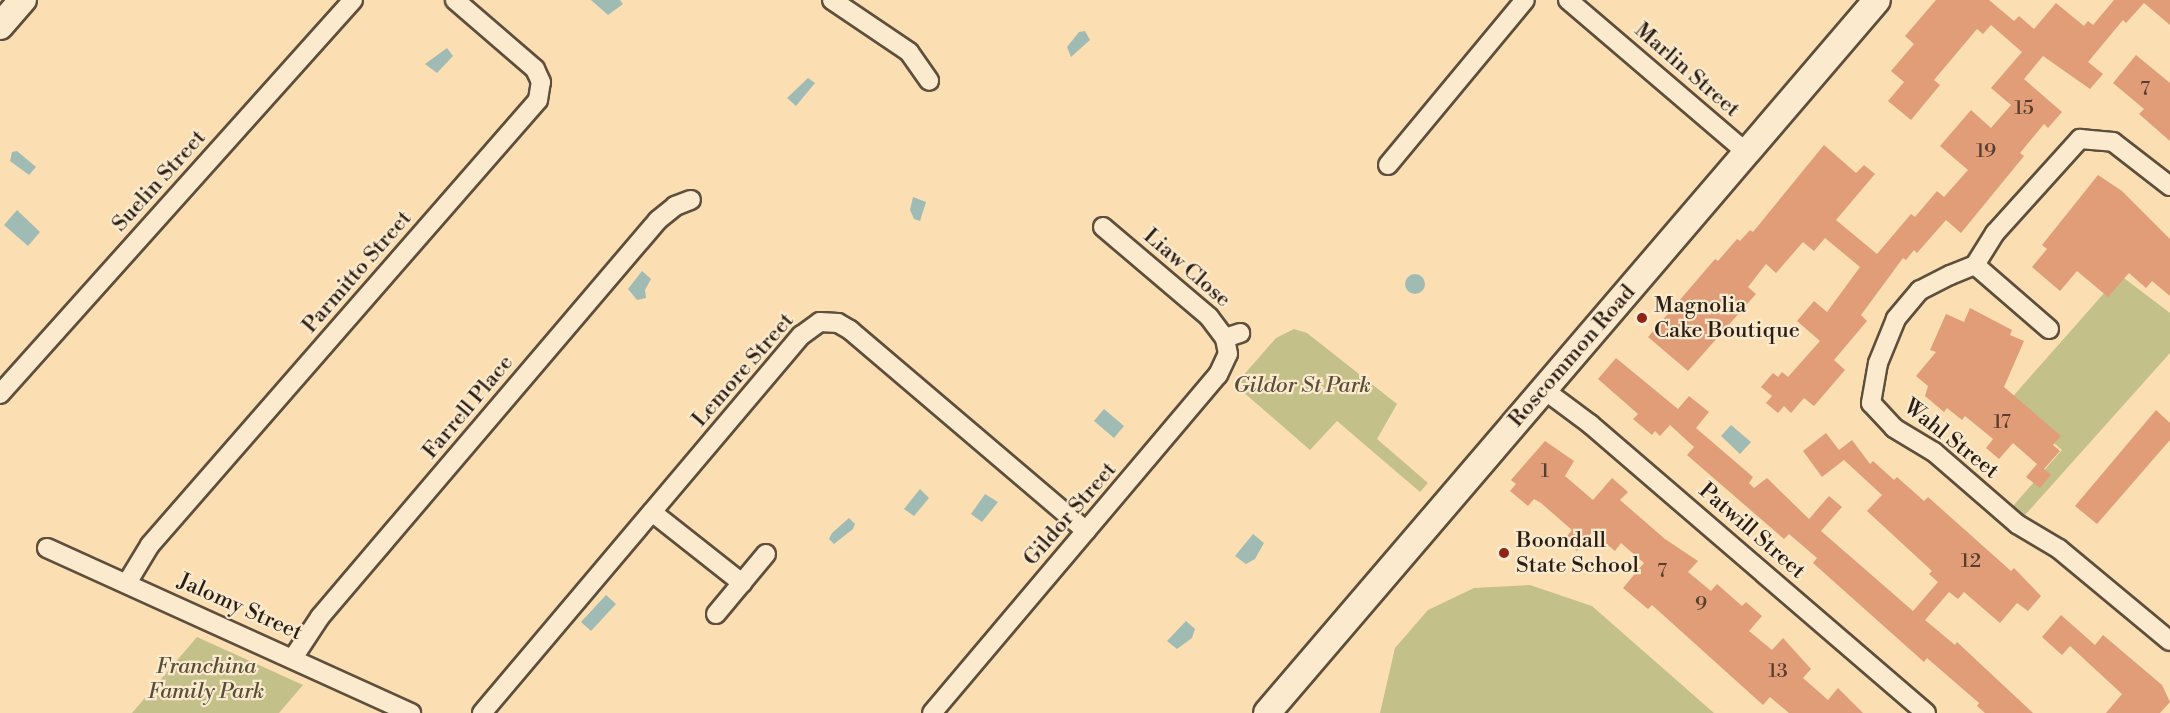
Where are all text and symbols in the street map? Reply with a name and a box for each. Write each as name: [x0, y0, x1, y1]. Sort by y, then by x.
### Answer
street label: Marlin Street: [1629, 17, 1745, 123]
house number: 7: [2140, 77, 2150, 101]
house number: 15: [2014, 96, 2034, 120]
street label: Suelin Street: [107, 125, 211, 237]
house number: 19: [1976, 139, 1996, 163]
street label: Parmitto Street: [297, 206, 417, 338]
street label: Liaw Close: [1138, 223, 1236, 313]
street label: Roscommon Road: [1503, 279, 1641, 433]
place label: Magnolia Cake Boutique: [1654, 292, 1800, 344]
street label: Lemore Street: [686, 308, 800, 432]
marker: Magnolia Cake Boutique: [1635, 311, 1649, 325]
street label: Farrell Place: [417, 350, 519, 464]
park label: Gildor St Park: [1233, 373, 1371, 399]
street label: Wahl Street: [1898, 394, 2004, 484]
house number: 17: [1993, 410, 2011, 434]
street label: Gildor Street: [1018, 457, 1122, 571]
house number: 1: [1541, 459, 1549, 483]
street label: Patwill Street: [1693, 478, 1811, 584]
place label: Boondall State School: [1516, 527, 1639, 578]
marker: Boondall State School: [1497, 546, 1511, 560]
house number: 12: [1961, 549, 1981, 573]
house number: 7: [1657, 559, 1667, 583]
street label: Jalomy Street: [174, 568, 306, 646]
house number: 9: [1695, 592, 1707, 616]
park label: Franchina Family Park: [148, 653, 264, 704]
house number: 13: [1768, 659, 1788, 683]

